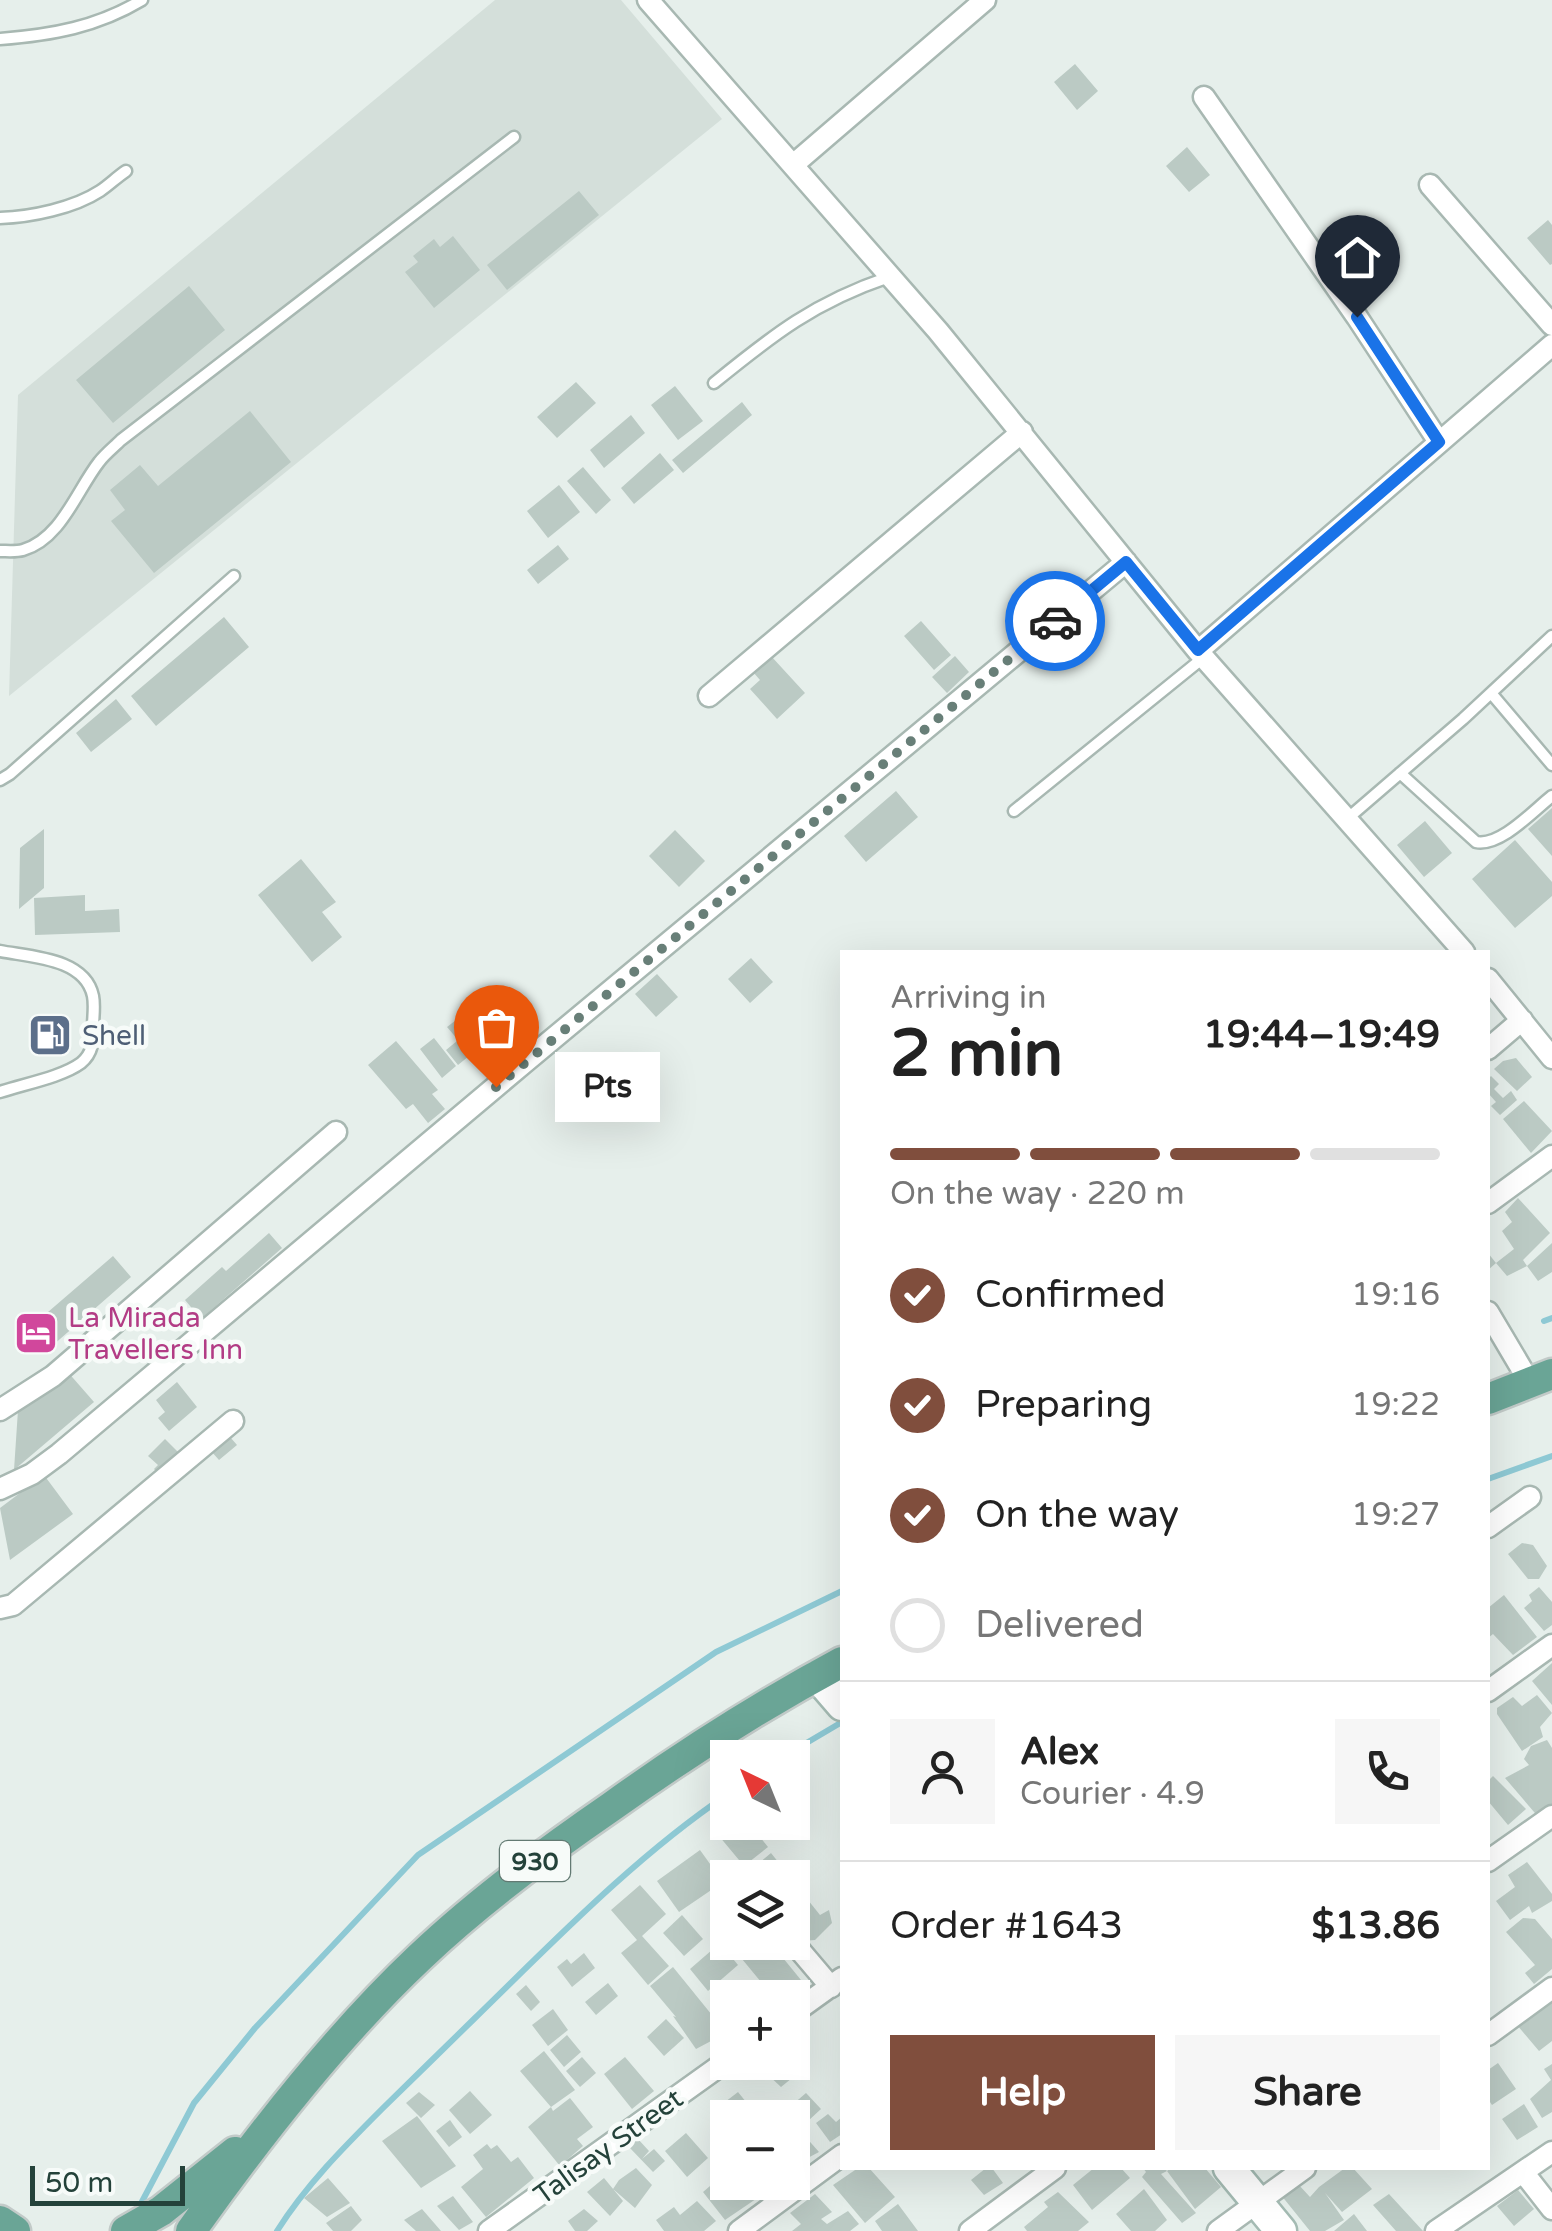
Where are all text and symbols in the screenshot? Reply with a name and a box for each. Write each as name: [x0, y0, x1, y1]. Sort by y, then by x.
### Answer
pin: [1315, 215, 1400, 318]
icon: home: [1330, 230, 1385, 285]
courier: [1005, 571, 1105, 671]
icon: car: [1028, 594, 1083, 649]
text: Arriving in: [890, 979, 1047, 1017]
pin: [454, 985, 539, 1088]
icon: bag: [469, 1000, 524, 1055]
fuel station icon: Shell: [27, 1012, 73, 1058]
text: 19:44–19:49: [1203, 1012, 1440, 1058]
text: 2 min: [890, 1015, 1063, 1094]
place label: Shell: [82, 1019, 146, 1053]
callout: Pts: [556, 1052, 661, 1122]
text: Pts: [583, 1068, 632, 1106]
text: On the way · 220 m: [890, 1175, 1185, 1213]
icon: check: [890, 1268, 945, 1323]
text: Confirmed: [975, 1272, 1166, 1318]
text: 19:16: [1351, 1276, 1440, 1314]
place label: La Mirada Travellers Inn: [68, 1301, 243, 1367]
hotel icon: La Mirada Travellers Inn: [13, 1310, 59, 1356]
icon: check: [890, 1378, 945, 1433]
text: Preparing: [975, 1382, 1152, 1428]
text: 19:22: [1351, 1386, 1440, 1424]
icon: check: [890, 1488, 945, 1543]
text: On the way: [975, 1492, 1179, 1538]
text: 19:27: [1351, 1496, 1440, 1534]
text: Delivered: [975, 1602, 1144, 1648]
button: person: [890, 1719, 995, 1824]
button: phone: [1335, 1719, 1440, 1824]
text: Alex: [1020, 1729, 1099, 1775]
north arrow: [710, 1740, 810, 1840]
map controls: [710, 1740, 810, 2200]
text: Courier · 4.9: [1020, 1775, 1205, 1813]
road number: 930: [500, 1841, 570, 1881]
button: layers: [710, 1860, 810, 1960]
text: Order #1643: [890, 1903, 1123, 1949]
text: $13.86: [1311, 1903, 1440, 1949]
button: +: [710, 1980, 810, 2080]
button: Help: [890, 2035, 1155, 2150]
button: Share: [1175, 2035, 1440, 2150]
street label: Talisay Street: [527, 2081, 690, 2212]
button: −: [710, 2100, 810, 2200]
scale bar: [30, 2161, 185, 2206]
text: 50 m: [45, 2166, 113, 2200]

